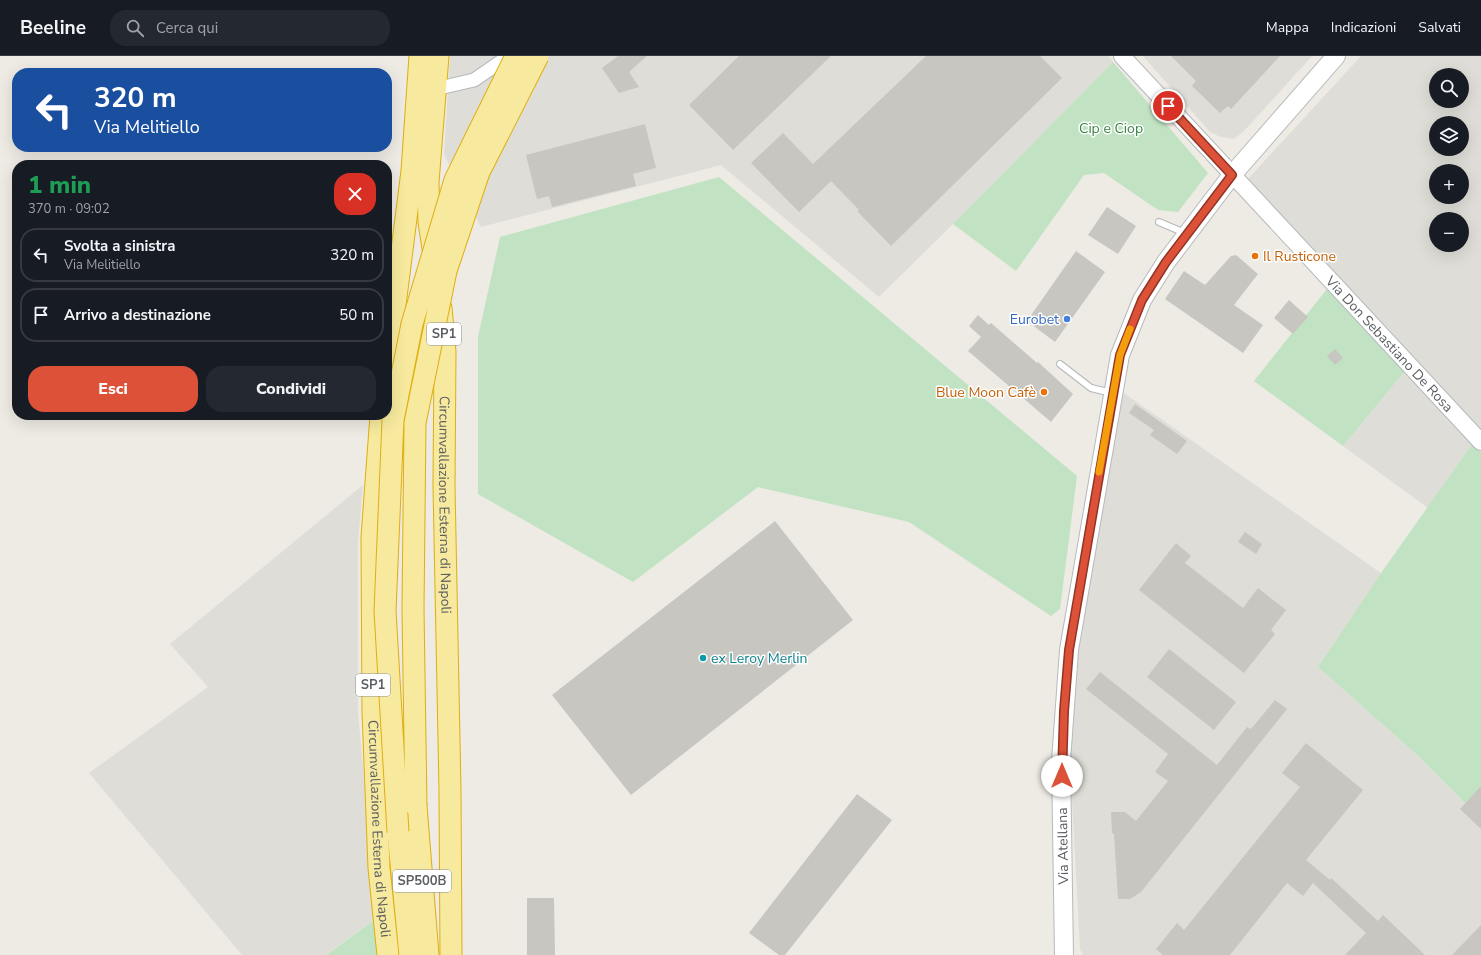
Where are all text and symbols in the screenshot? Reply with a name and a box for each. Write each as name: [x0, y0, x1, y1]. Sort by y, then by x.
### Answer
search box: [110, 10, 390, 46]
text: Beeline: [20, 15, 86, 41]
icon: search: [124, 17, 146, 39]
text: Cerca qui: [156, 18, 218, 38]
text: Mappa: [1266, 18, 1309, 37]
text: Indicazioni: [1331, 18, 1396, 37]
text: Salvati: [1418, 18, 1461, 37]
map controls: [1429, 68, 1469, 252]
button: search: [1429, 68, 1469, 108]
text: 320 m: [94, 79, 177, 117]
icon: left: [28, 84, 80, 136]
pin: [1151, 89, 1185, 123]
icon: arrive: [1157, 95, 1179, 117]
text: Via Melitiello: [94, 115, 200, 139]
button: layers: [1429, 116, 1469, 156]
park label: Cip e Ciop: [1079, 119, 1143, 138]
button: +: [1429, 164, 1469, 204]
text: 1 min: [28, 169, 91, 201]
button: close: [334, 173, 376, 215]
text: 370 m · 09:02: [28, 200, 110, 218]
button: −: [1429, 212, 1469, 252]
text: Svolta a sinistra: [64, 236, 175, 256]
icon: left: [30, 244, 52, 266]
text: 320 m: [330, 245, 374, 265]
place label: Il Rusticone: [1263, 247, 1336, 266]
marker: Il Rusticone: [1250, 251, 1260, 261]
text: Via Melitiello: [64, 256, 140, 274]
street label: Via Don Sebastiano De Rosa: [1321, 271, 1458, 416]
icon: arrive: [30, 304, 52, 326]
text: Arrivo a destinazione: [64, 305, 211, 325]
text: 50 m: [339, 305, 374, 325]
place label: Eurobet: [1010, 310, 1059, 329]
marker: Eurobet: [1062, 314, 1072, 324]
road number: SP1: [427, 323, 461, 345]
button: Esci: [28, 366, 198, 412]
button: Condividi: [206, 366, 376, 412]
place label: Blue Moon Cafè: [936, 383, 1036, 402]
marker: Blue Moon Cafè: [1039, 387, 1049, 397]
street label: Circumvallazione Esterna di Napoli: [434, 396, 456, 614]
place label: ex Leroy Merlin: [711, 649, 808, 668]
marker: ex Leroy Merlin: [698, 653, 708, 663]
road number: SP1: [356, 674, 390, 696]
street label: Circumvallazione Esterna di Napoli: [364, 719, 396, 938]
position arrow: [1041, 755, 1083, 797]
street label: Via Atellana: [1053, 807, 1073, 886]
road number: SP500B: [393, 870, 451, 892]

